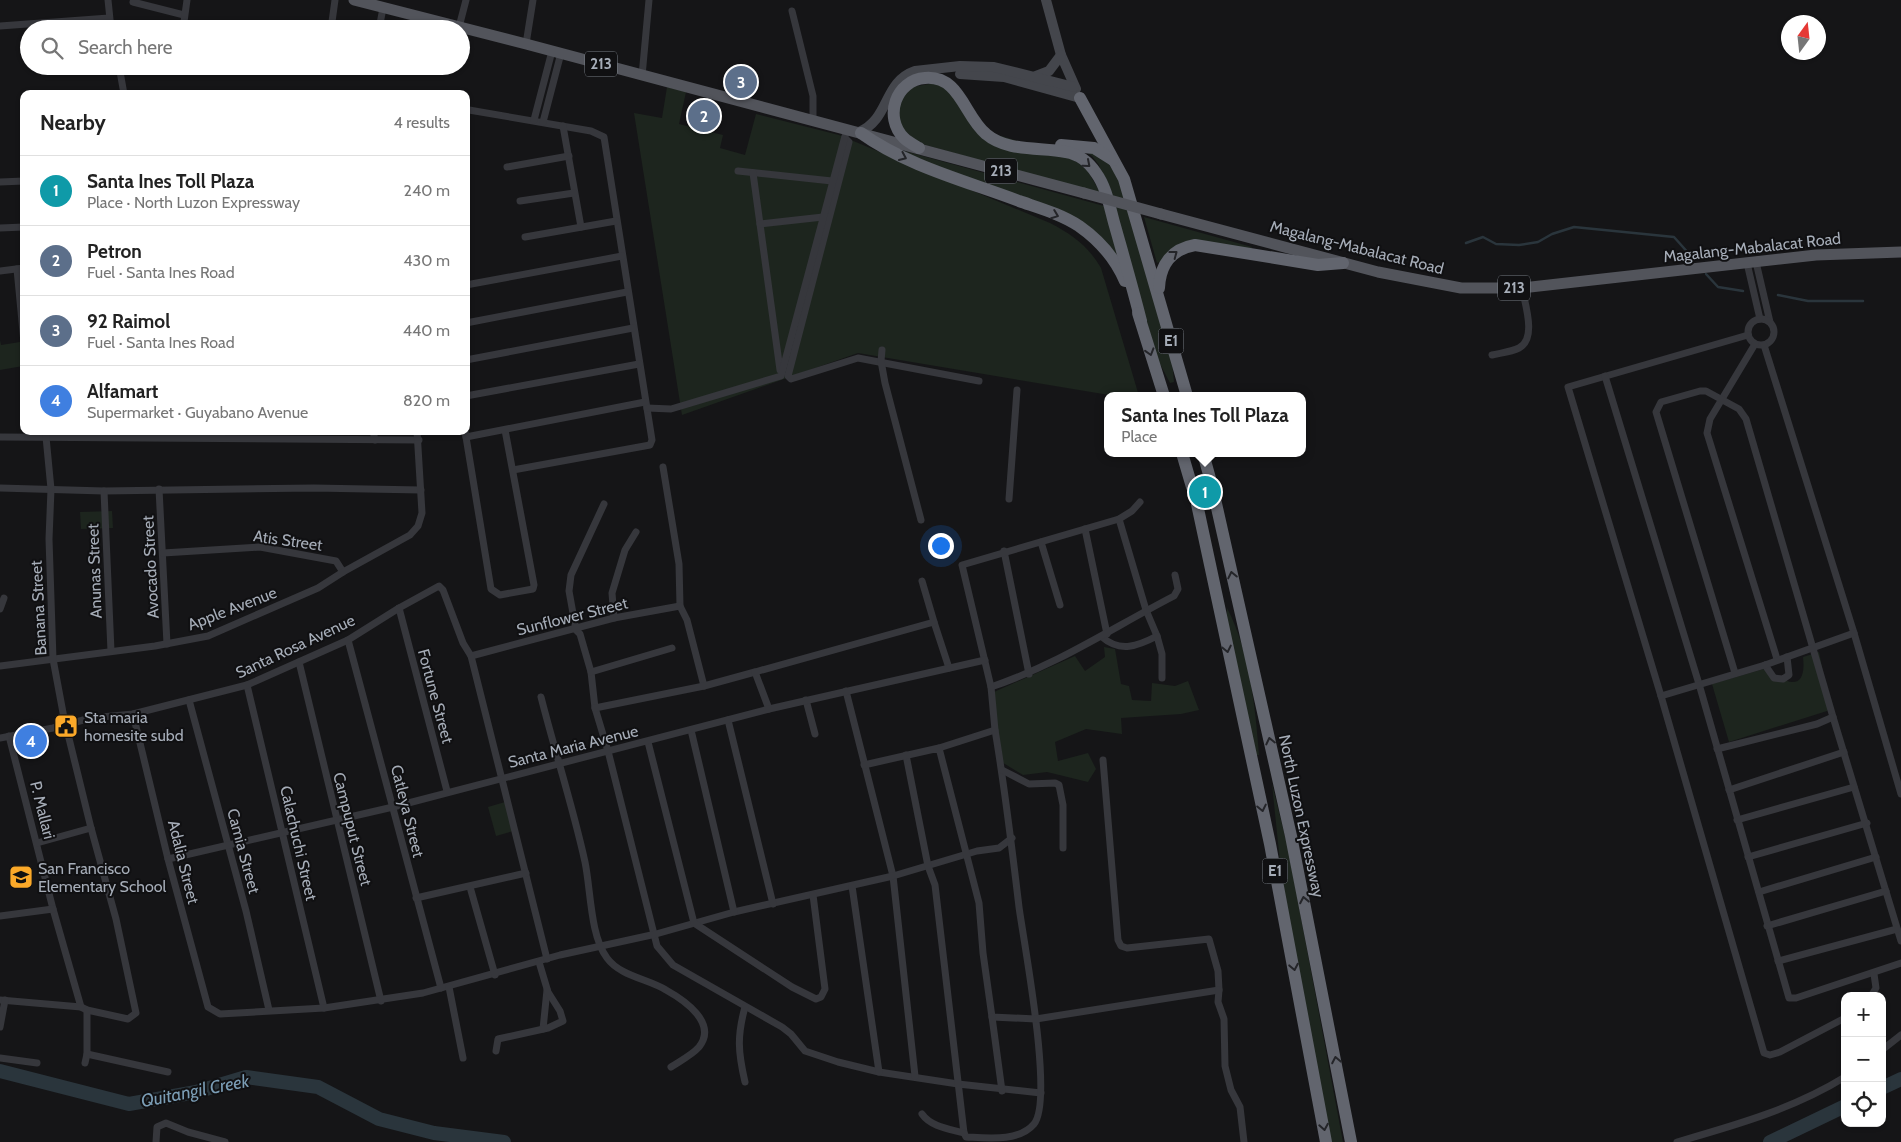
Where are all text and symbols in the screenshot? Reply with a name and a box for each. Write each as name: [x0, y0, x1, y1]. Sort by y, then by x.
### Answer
north arrow: [1781, 15, 1826, 60]
search box: [20, 20, 470, 75]
icon: search: [38, 34, 66, 62]
text: Search here: [78, 36, 172, 59]
road number: 213: [585, 52, 617, 76]
pin: 3: [725, 63, 757, 101]
pin: 2: [688, 97, 720, 135]
text: Nearby: [40, 110, 106, 135]
text: 4 results: [393, 113, 450, 132]
one-way arrow: [898, 150, 907, 161]
road number: 213: [985, 158, 1017, 184]
one-way arrow: [1082, 158, 1091, 167]
text: Santa Ines Toll Plaza: [87, 170, 254, 193]
text: 1: [53, 181, 59, 200]
text: 240 m: [404, 181, 450, 200]
text: Place · North Luzon Expressway: [87, 193, 300, 212]
one-way arrow: [1050, 208, 1059, 219]
street label: Magalang-Mabalacat Road: [1268, 217, 1446, 278]
street label: Magalang-Mabalacat Road: [1662, 229, 1842, 266]
text: Petron: [87, 240, 142, 263]
text: 2: [52, 251, 60, 270]
text: 430 m: [403, 251, 450, 270]
one-way arrow: [1169, 251, 1178, 260]
text: Fuel · Santa Ines Road: [87, 263, 235, 282]
road number: 213: [1498, 276, 1530, 300]
text: 92 Raimol: [87, 310, 170, 333]
text: 3: [52, 321, 60, 340]
text: 440 m: [403, 321, 450, 340]
road number: E1: [1158, 328, 1184, 354]
text: Fuel · Santa Ines Road: [87, 333, 235, 352]
one-way arrow: [1145, 347, 1155, 355]
text: Alfamart: [87, 380, 158, 403]
text: 4: [51, 391, 61, 410]
text: 820 m: [403, 391, 450, 410]
popup: [1104, 392, 1306, 457]
text: Supermarket · Guyabano Avenue: [87, 403, 308, 422]
text: Santa Ines Toll Plaza: [1121, 404, 1289, 427]
text: Place: [1121, 427, 1157, 446]
pin: 1: [1189, 473, 1221, 511]
street label: Avocado Street: [138, 514, 163, 619]
street label: Anunas Street: [83, 522, 106, 619]
street label: Atis Street: [252, 526, 324, 555]
your location: [928, 533, 954, 559]
street label: Banana Street: [26, 559, 50, 656]
one-way arrow: [1227, 570, 1238, 579]
street label: Apple Avenue: [185, 583, 279, 634]
street label: Sunflower Street: [515, 593, 630, 639]
street label: Santa Rosa Avenue: [233, 611, 358, 682]
one-way arrow: [1221, 645, 1232, 654]
street label: Fortune Street: [414, 647, 457, 746]
place label: Sta maria homesite subd: [84, 708, 184, 745]
public building icon: Sta maria homesite subd: [53, 713, 79, 739]
street label: Santa Maria Avenue: [506, 721, 640, 772]
pin: 4: [15, 722, 47, 760]
street label: North Luzon Expressway: [1275, 733, 1328, 899]
one-way arrow: [1265, 737, 1276, 746]
street label: Catleya Street: [387, 763, 428, 860]
street label: Campuput Street: [329, 770, 376, 888]
street label: P. Mallari: [26, 779, 59, 841]
street label: Calachuchi Street: [276, 784, 321, 903]
one-way arrow: [1256, 803, 1267, 812]
street label: Camia Street: [223, 806, 264, 896]
street label: Adalia Street: [164, 818, 203, 907]
road number: E1: [1262, 858, 1288, 884]
place label: San Francisco Elementary School: [38, 859, 166, 896]
school or university icon: San Francisco Elementary School: [8, 864, 34, 890]
one-way arrow: [1299, 896, 1310, 905]
one-way arrow: [1288, 963, 1299, 971]
map controls: [1841, 992, 1886, 1127]
button: +: [1841, 992, 1886, 1037]
button: −: [1841, 1037, 1886, 1082]
one-way arrow: [1331, 1055, 1342, 1064]
water label: Quitangil Creek: [139, 1069, 252, 1112]
button: locate: [1841, 1082, 1886, 1127]
one-way arrow: [1318, 1122, 1328, 1131]

